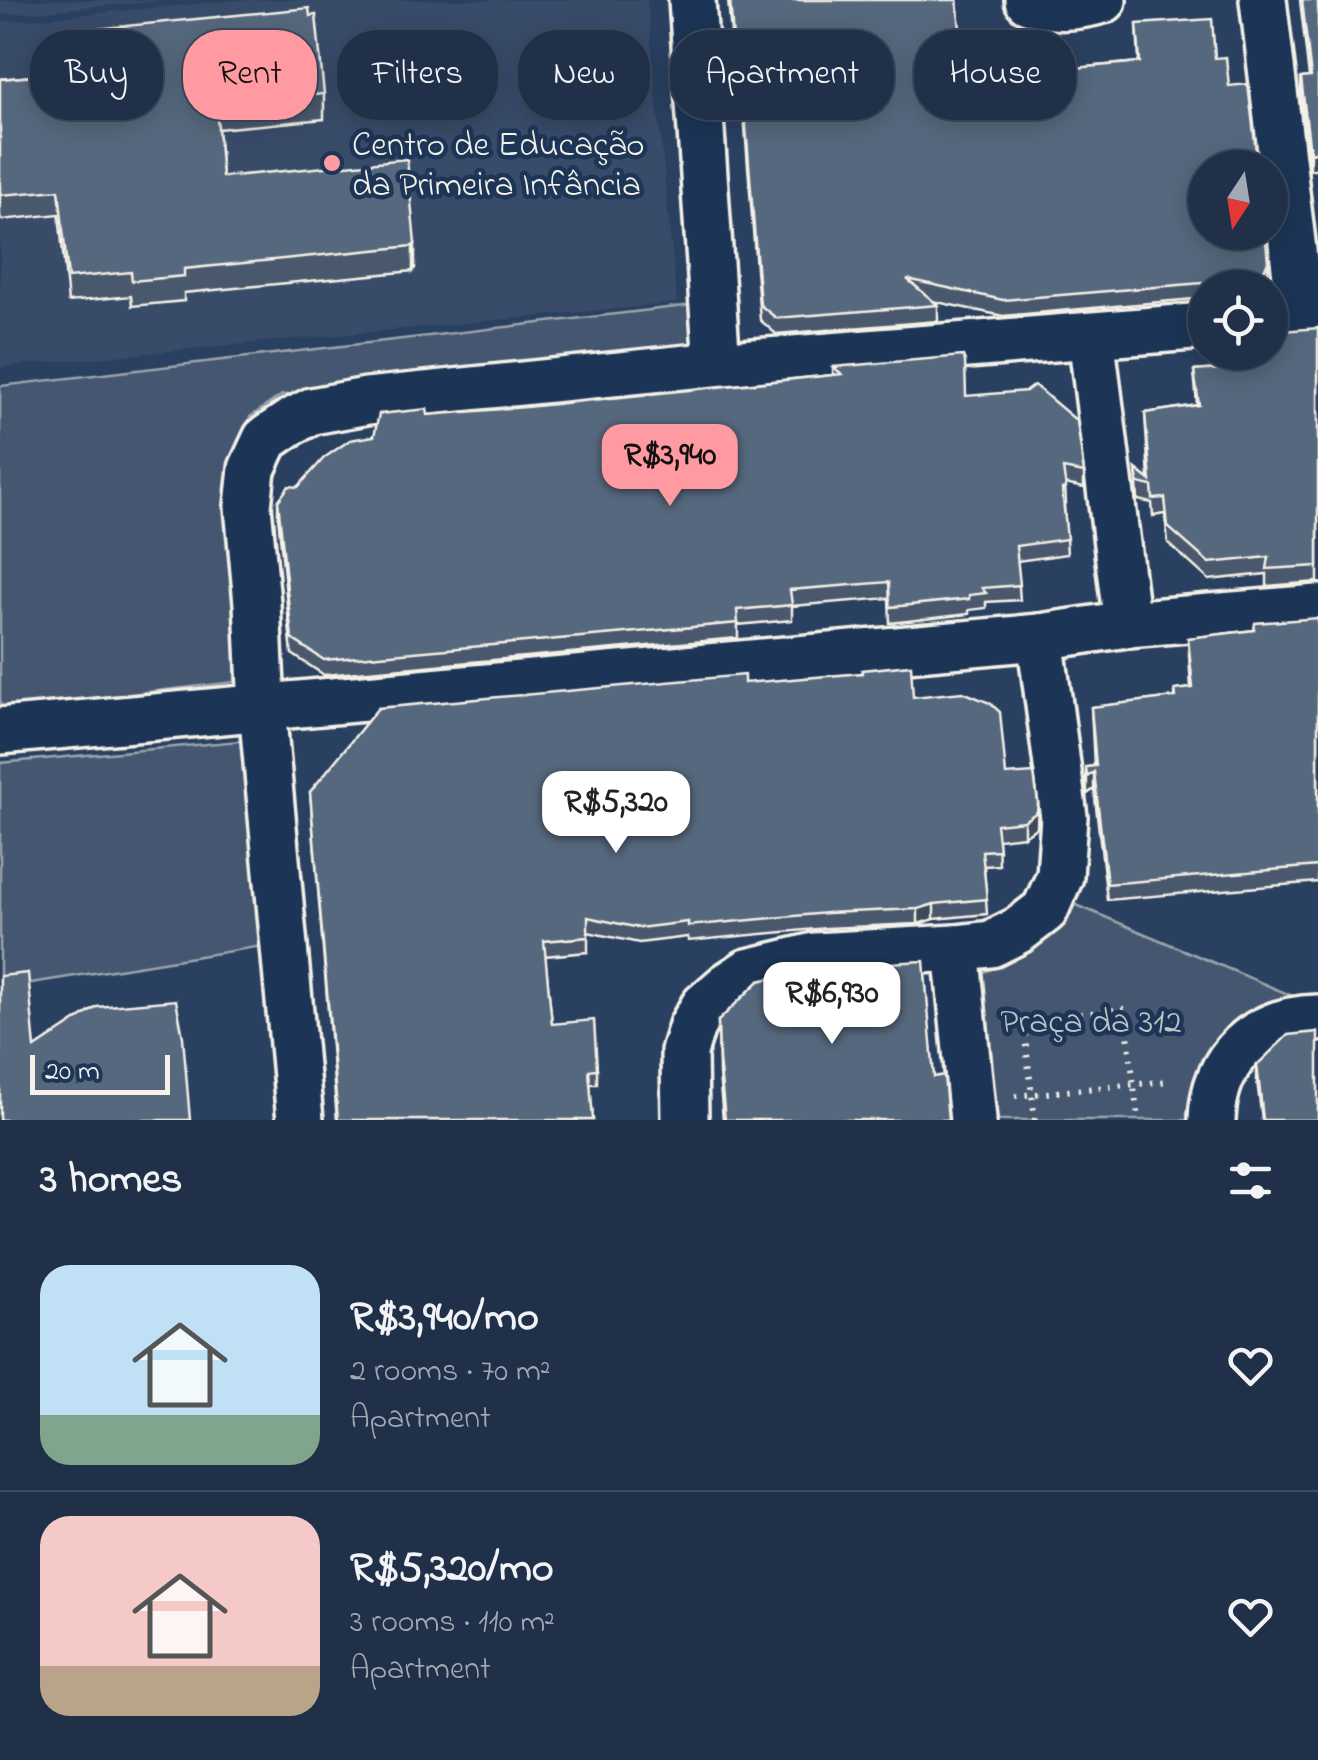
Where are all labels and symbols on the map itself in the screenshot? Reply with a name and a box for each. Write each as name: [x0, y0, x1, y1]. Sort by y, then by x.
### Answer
place label: Centro de Educação da Primeira Infância: [352, 121, 645, 212]
north arrow: [1188, 150, 1288, 250]
marker: Centro de Educação da Primeira Infância: [321, 152, 343, 174]
pin: R$3,940: [578, 424, 762, 509]
pin: R$5,320: [524, 771, 708, 856]
pin: R$6,930: [740, 962, 924, 1047]
park label: Praça da 312: [1000, 998, 1182, 1049]
scale bar: [30, 1050, 170, 1094]

